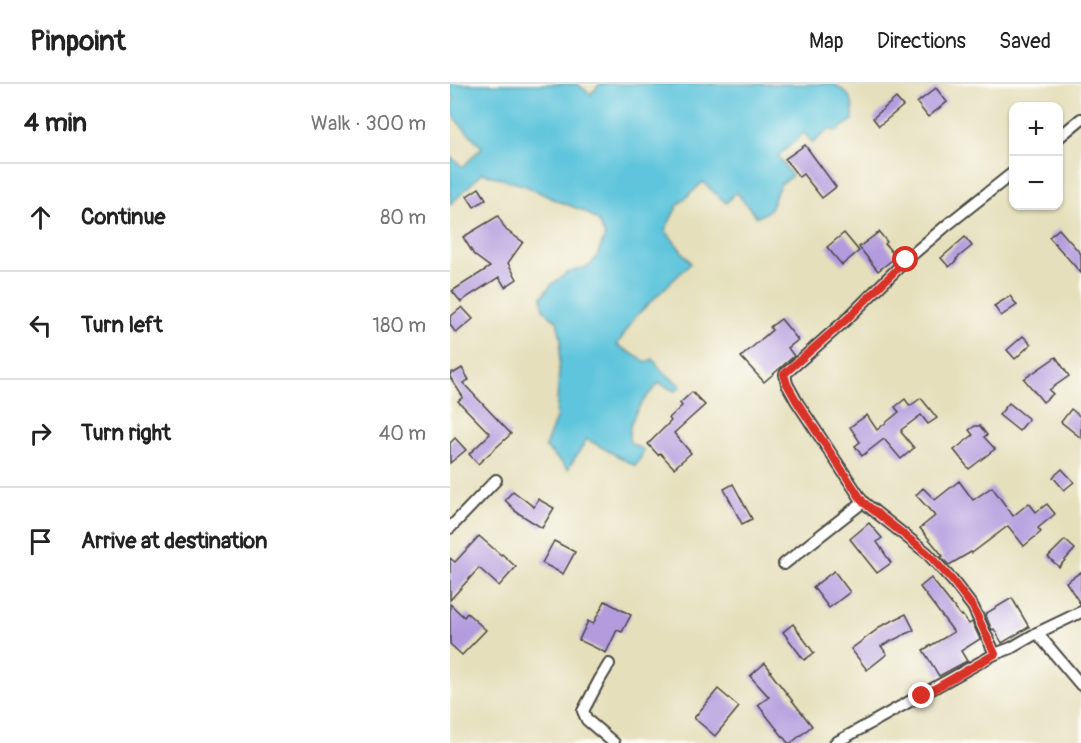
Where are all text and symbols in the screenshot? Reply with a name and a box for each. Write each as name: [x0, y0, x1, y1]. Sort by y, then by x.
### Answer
text: Pinpoint: [30, 24, 126, 59]
text: Map: [809, 28, 844, 55]
text: Directions: [877, 28, 966, 55]
text: Saved: [999, 28, 1051, 55]
map controls: [1009, 102, 1063, 210]
button: +: [1009, 102, 1063, 156]
text: 4 min: [24, 107, 87, 139]
text: Walk · 300 m: [311, 111, 426, 136]
button: −: [1009, 156, 1063, 210]
icon: ahead: [24, 201, 57, 234]
text: Continue: [81, 203, 165, 231]
text: 80 m: [380, 205, 426, 230]
route start: [892, 246, 918, 272]
icon: left: [24, 309, 57, 342]
text: Turn left: [81, 311, 163, 339]
text: 180 m: [372, 313, 426, 338]
icon: right: [24, 417, 57, 450]
text: Turn right: [81, 419, 171, 447]
text: 40 m: [379, 421, 426, 446]
icon: arrive: [24, 525, 57, 558]
text: Arrive at destination: [81, 527, 267, 555]
route end: [908, 682, 934, 708]

